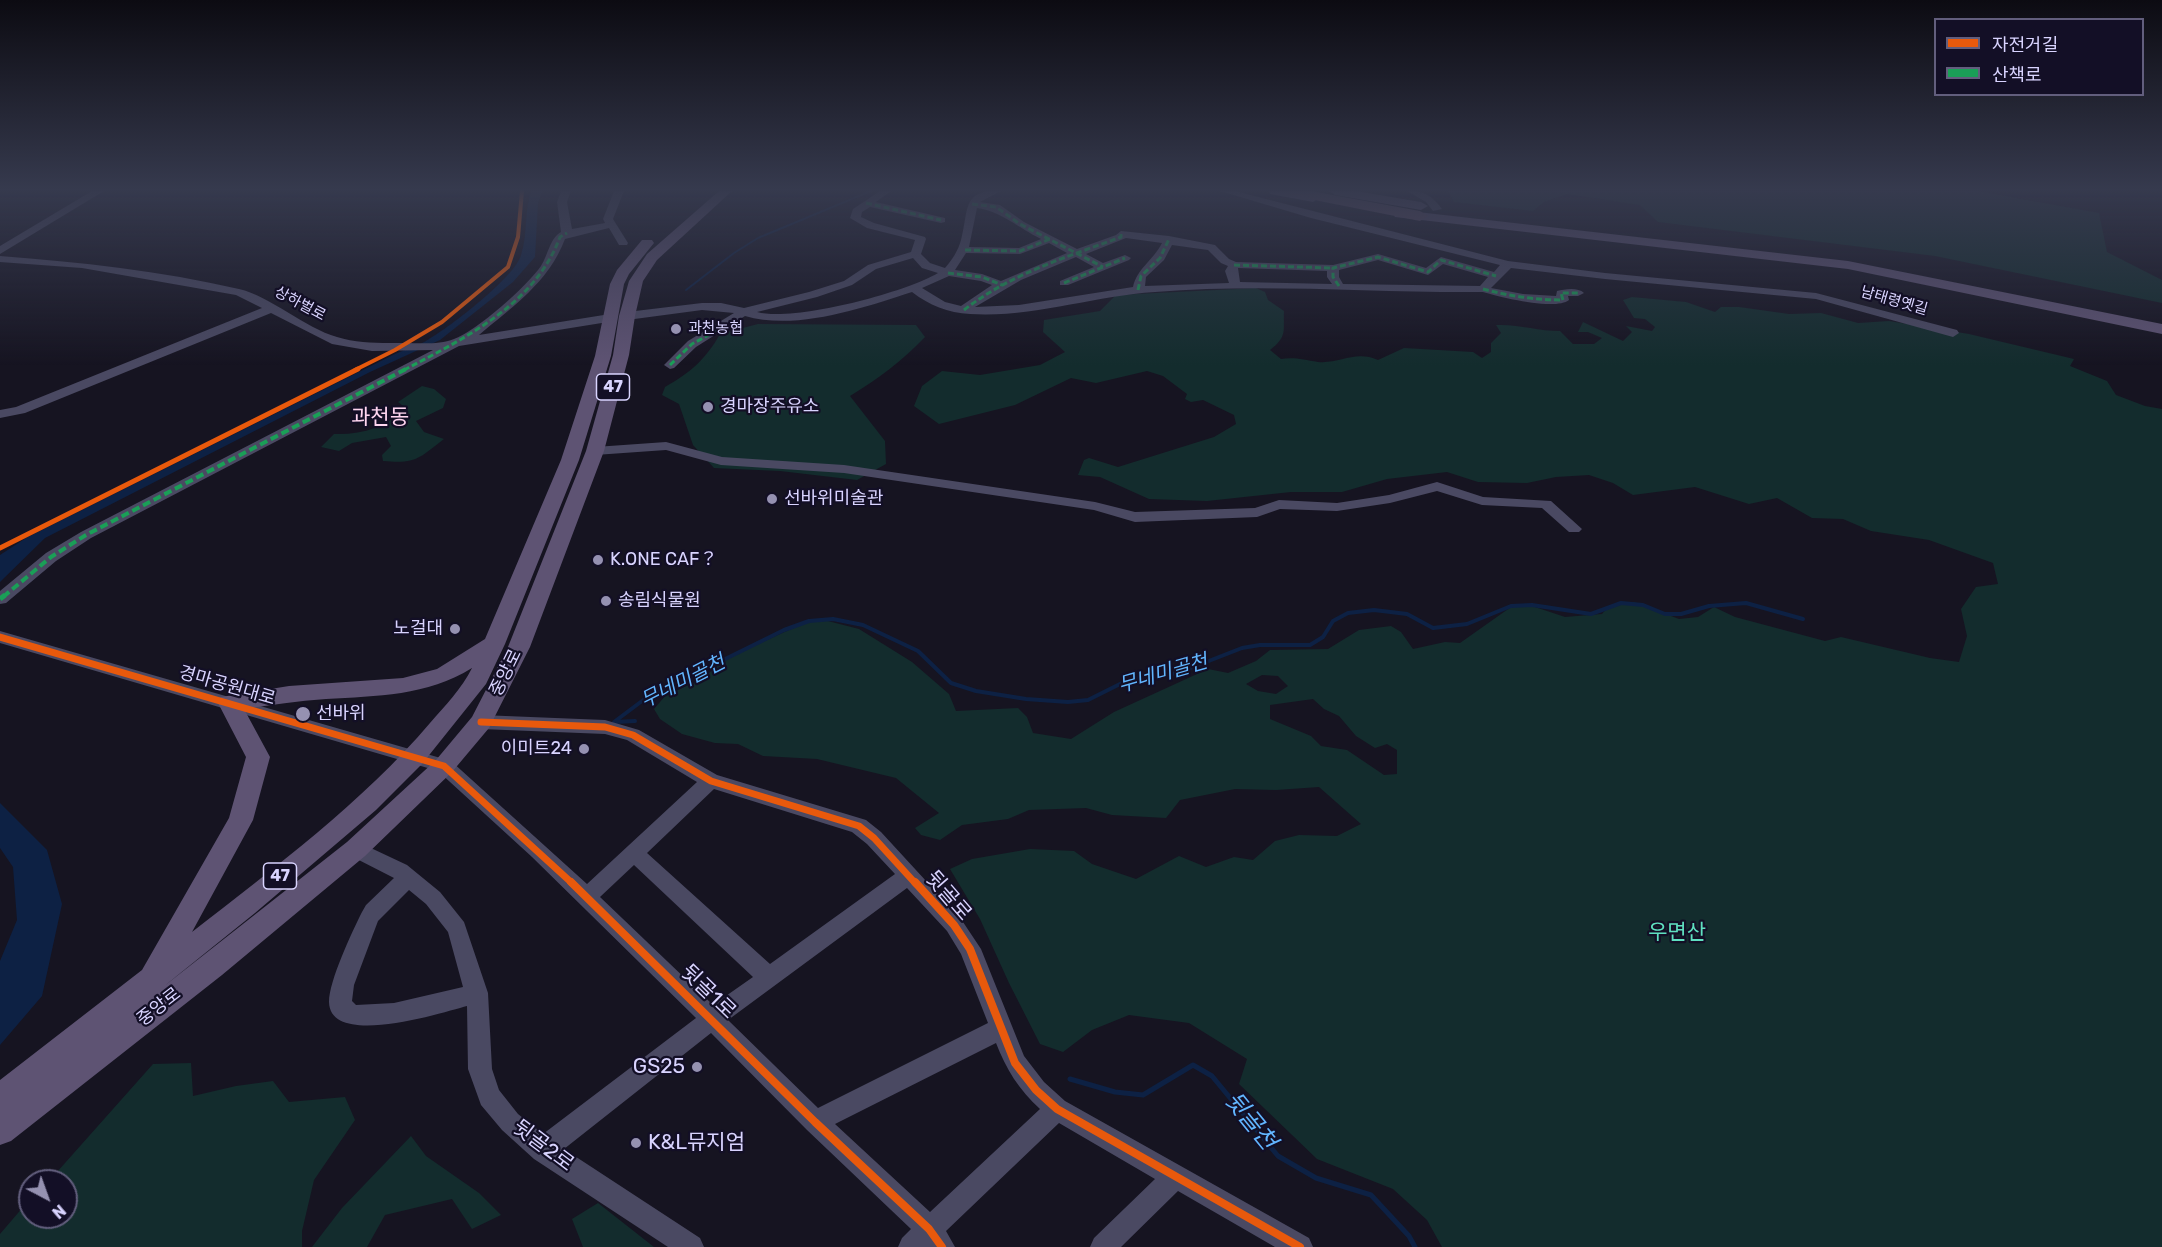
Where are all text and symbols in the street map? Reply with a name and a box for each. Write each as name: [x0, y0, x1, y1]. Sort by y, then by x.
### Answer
legend: [1934, 18, 2144, 96]
text: 자전거길: [1992, 34, 2058, 56]
text: 산책로: [1992, 64, 2042, 86]
street label: 상하벌로: [271, 283, 329, 325]
street label: 남태령옛길: [1858, 283, 1930, 319]
place label: 과천농협: [688, 320, 743, 338]
marker: 과천농협: [669, 322, 683, 336]
road number: 47: [596, 374, 630, 400]
place label: 경마장주유소: [720, 396, 819, 418]
marker: 경마장주유소: [701, 400, 715, 414]
district label: 과천동: [351, 405, 409, 431]
place label: 선바위미술관: [784, 488, 883, 510]
marker: 선바위미술관: [765, 492, 779, 506]
place label: K.ONE CAF？: [610, 549, 718, 571]
marker: K.ONE CAF？: [591, 553, 605, 567]
place label: 송림식물원: [618, 590, 701, 612]
marker: 송림식물원: [599, 594, 613, 608]
place label: 노걸대: [393, 618, 443, 640]
marker: 노걸대: [448, 622, 462, 636]
street label: 중앙로: [485, 646, 527, 700]
water label: 무네미골천: [637, 650, 729, 714]
water label: 무네미골천: [1115, 650, 1211, 698]
street label: 경마공원대로: [176, 662, 278, 710]
place label: 선바위: [316, 703, 366, 725]
marker: 선바위: [294, 705, 312, 723]
place label: 이미트24: [501, 738, 572, 760]
marker: 이미트24: [577, 742, 591, 756]
road number: 47: [264, 863, 296, 889]
street label: 뒷골로: [919, 866, 977, 926]
park label: 우면산: [1648, 920, 1706, 946]
street label: 뒷골1로: [675, 960, 741, 1024]
street label: 중앙로: [133, 983, 185, 1031]
place label: GS25: [633, 1054, 685, 1080]
marker: GS25: [690, 1060, 704, 1074]
water label: 뒷골천: [1218, 1086, 1282, 1156]
street label: 뒷골2로: [507, 1115, 579, 1177]
place label: K&L뮤지엄: [648, 1130, 745, 1156]
marker: K&L뮤지엄: [629, 1136, 643, 1150]
north arrow: [18, 1169, 78, 1229]
text: N: [48, 1201, 69, 1222]

